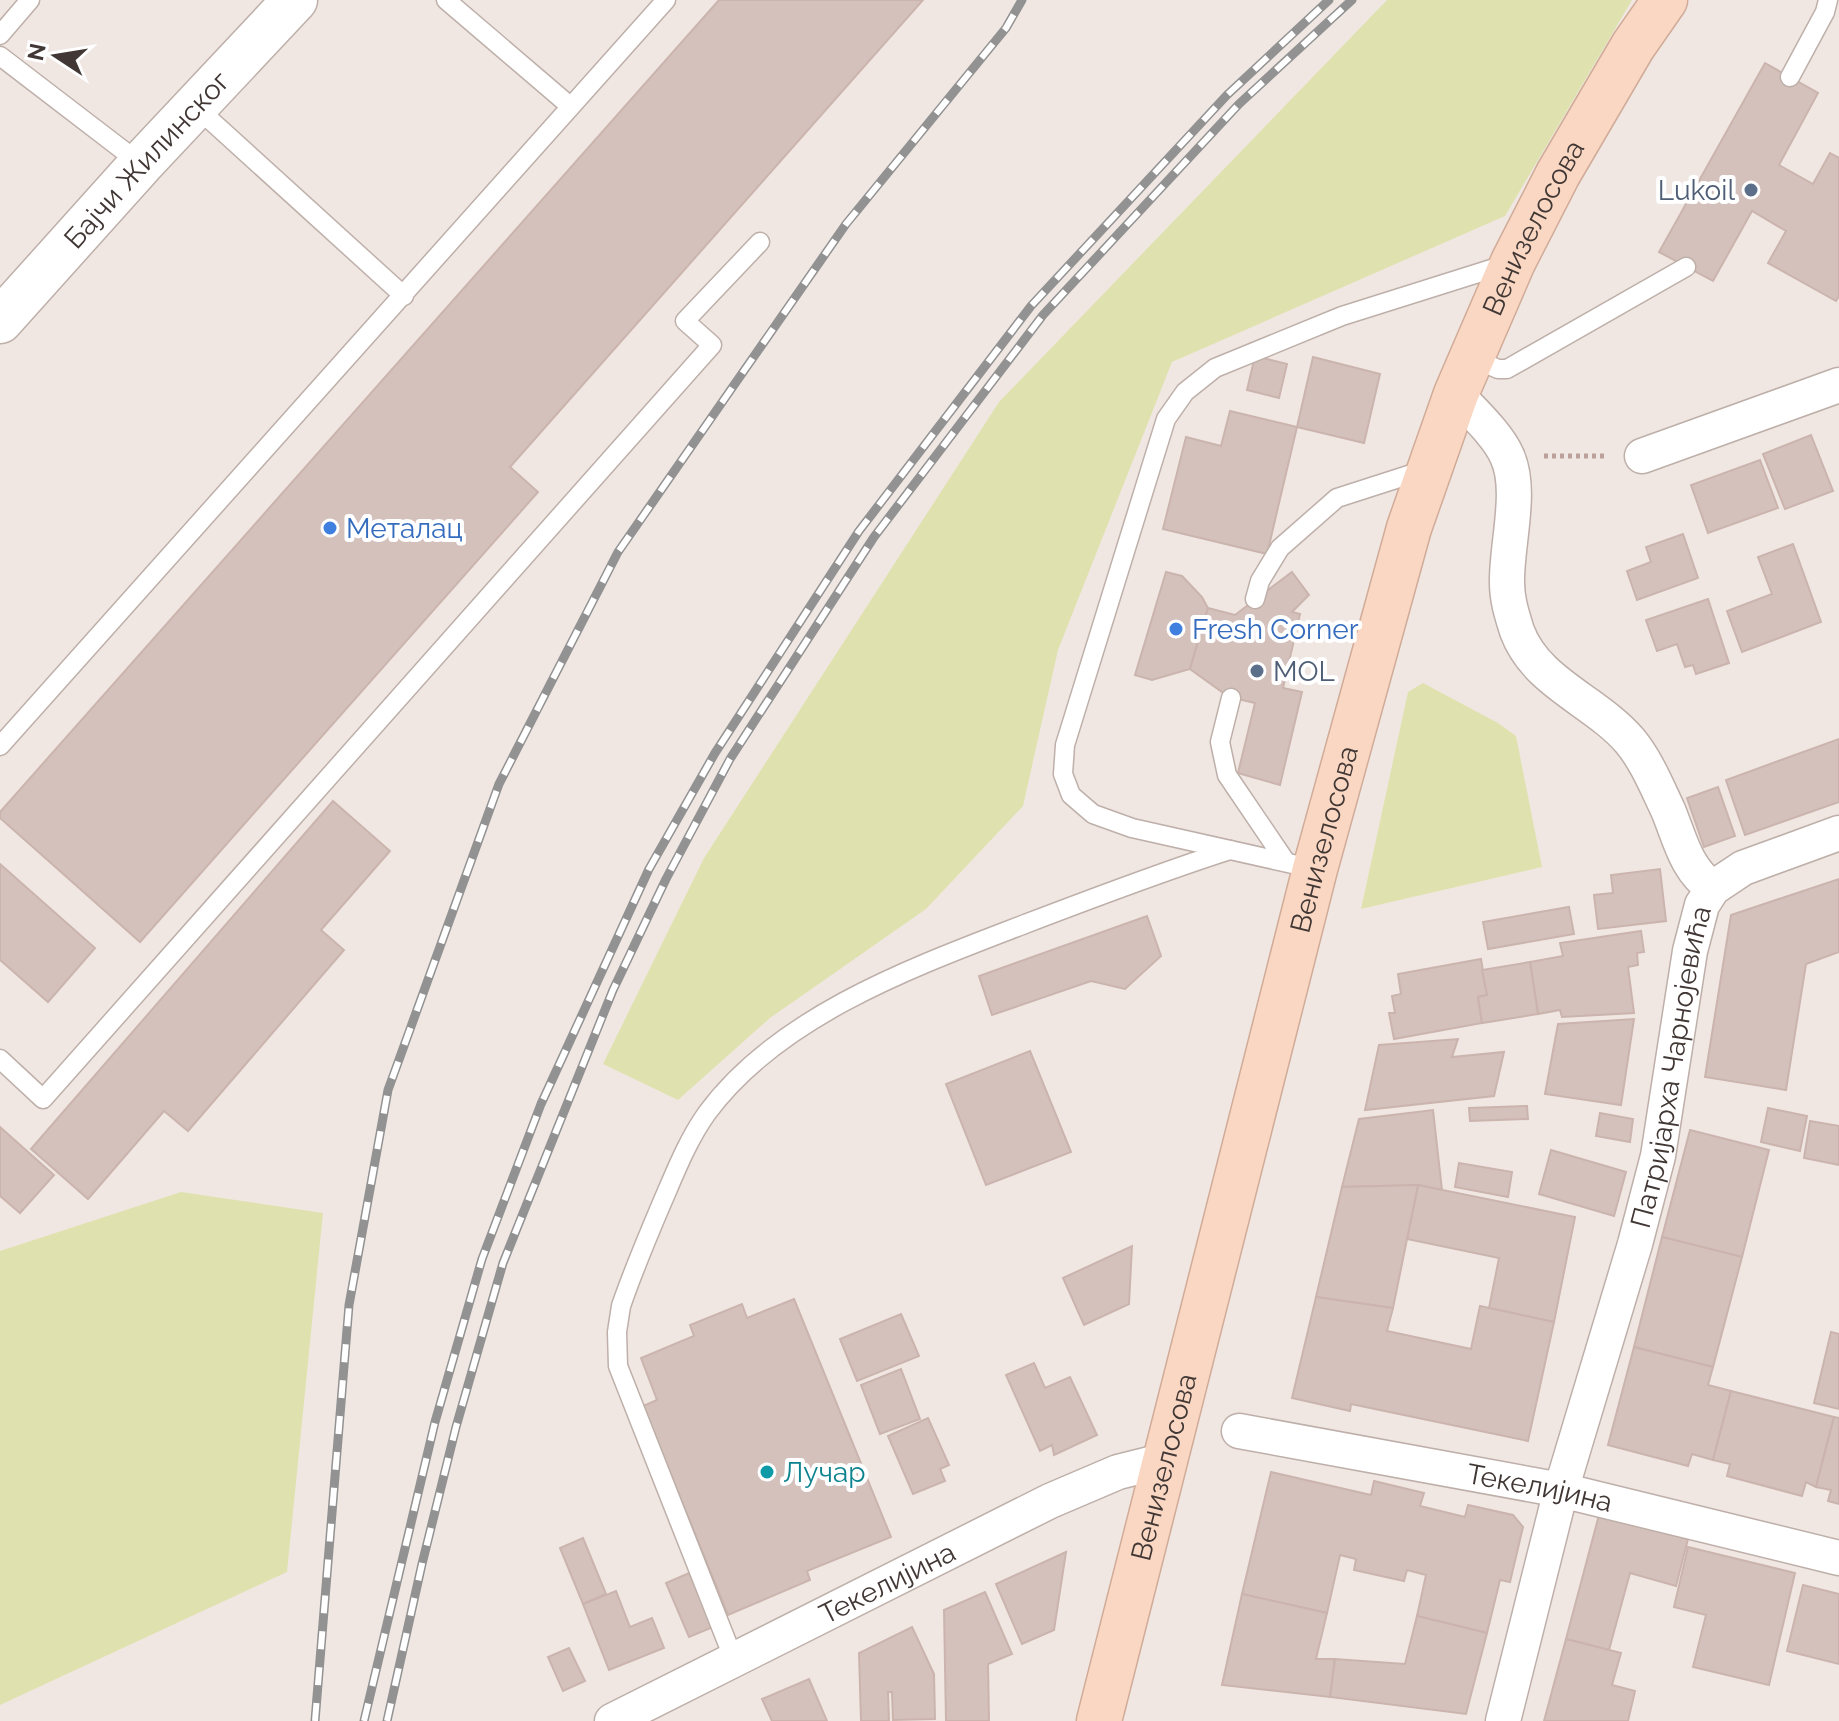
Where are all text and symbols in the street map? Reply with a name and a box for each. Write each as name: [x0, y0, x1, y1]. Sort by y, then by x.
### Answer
north arrow: [16, 16, 96, 96]
text: N: [22, 41, 51, 63]
street label: Бајчи Жилинског: [57, 64, 236, 255]
street label: Венизелосова: [1475, 134, 1591, 320]
place label: Lukoil: [1658, 174, 1735, 207]
marker: Lukoil: [1742, 181, 1760, 199]
place label: Металац: [346, 512, 463, 545]
marker: Металац: [321, 519, 339, 537]
place label: Fresh Corner: [1192, 613, 1359, 646]
marker: Fresh Corner: [1167, 620, 1185, 638]
place label: MOL: [1273, 655, 1335, 688]
marker: MOL: [1248, 662, 1266, 680]
street label: Венизелосова: [1283, 742, 1365, 936]
street label: Патријарха Чарнојевића: [1623, 902, 1718, 1231]
street label: Венизелосова: [1124, 1370, 1203, 1564]
place label: Лучар: [783, 1456, 866, 1489]
street label: Текелијина: [1464, 1457, 1616, 1519]
marker: Лучар: [758, 1463, 776, 1481]
street label: Текелијина: [814, 1535, 961, 1631]

